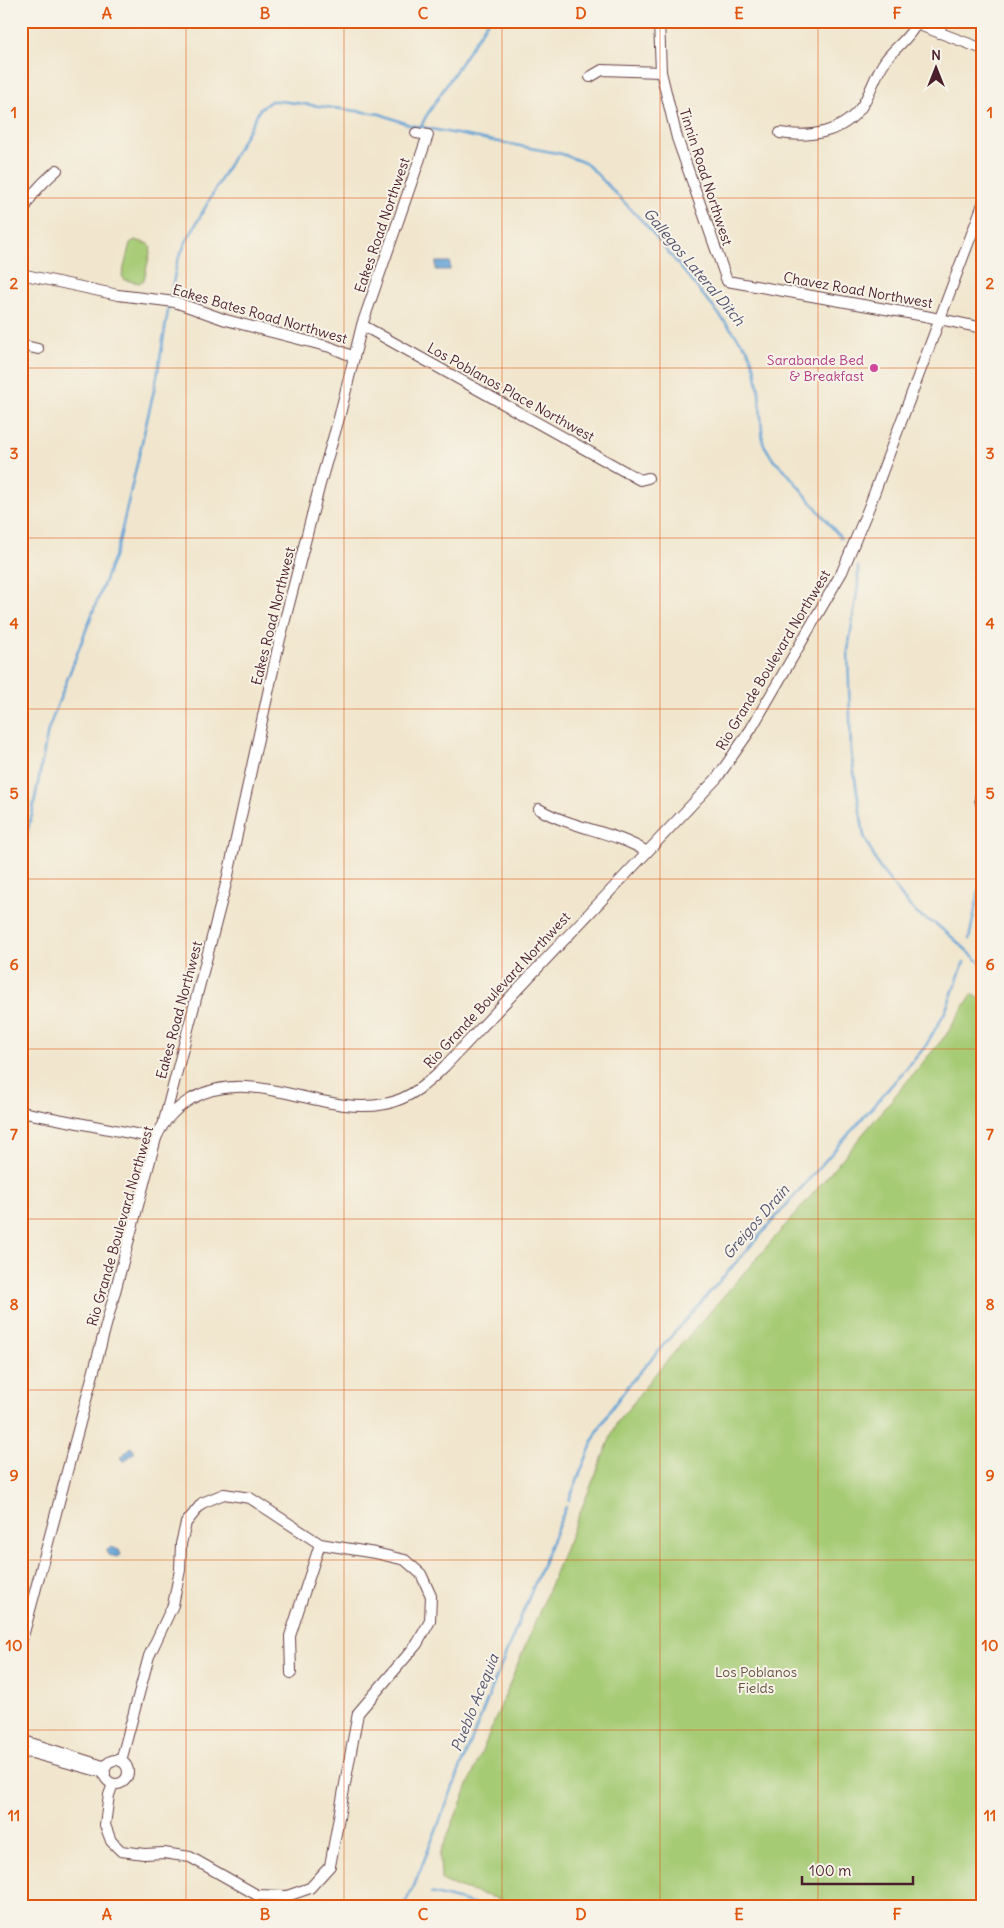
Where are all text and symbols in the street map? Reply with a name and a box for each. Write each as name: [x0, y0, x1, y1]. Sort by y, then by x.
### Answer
text: A: [102, 3, 112, 23]
text: B: [260, 3, 271, 23]
text: C: [418, 3, 429, 23]
text: D: [575, 3, 587, 23]
text: E: [734, 3, 744, 23]
text: F: [892, 3, 902, 23]
north arrow: [912, 42, 962, 92]
text: N: [931, 46, 941, 64]
text: 1: [11, 102, 17, 122]
text: 1: [987, 102, 993, 122]
street label: Tinnin Road Northwest: [675, 106, 737, 248]
street label: Eakes Road Northwest: [350, 155, 414, 295]
water label: Gallegos Lateral Ditch: [640, 204, 749, 330]
street label: Chavez Road Northwest: [782, 268, 934, 312]
text: 2: [10, 273, 19, 293]
text: 2: [986, 273, 995, 293]
street label: Eakes Bates Road Northwest: [171, 280, 350, 348]
street label: Los Poblanos Place Northwest: [424, 338, 598, 446]
place label: Sarabande Bed & Breakfast: [767, 351, 864, 385]
marker: Sarabande Bed & Breakfast: [868, 362, 880, 374]
text: 3: [9, 443, 19, 463]
text: 3: [985, 443, 995, 463]
street label: Eakes Road Northwest: [247, 545, 299, 687]
street label: Rio Grande Boulevard Northwest: [712, 566, 834, 753]
text: 4: [9, 613, 19, 633]
text: 4: [985, 613, 995, 633]
text: 5: [9, 783, 19, 803]
text: 5: [985, 783, 995, 803]
street label: Rio Grande Boulevard Northwest: [420, 908, 574, 1072]
street label: Eakes Road Northwest: [152, 939, 206, 1081]
text: 6: [9, 954, 19, 974]
text: 6: [985, 954, 995, 974]
text: 7: [10, 1124, 18, 1144]
street label: Rio Grande Boulevard Northwest: [83, 1124, 157, 1328]
text: 7: [986, 1124, 994, 1144]
water label: Greigos Drain: [718, 1180, 793, 1263]
text: 8: [9, 1294, 19, 1314]
text: 8: [985, 1294, 995, 1314]
text: 9: [9, 1465, 19, 1485]
text: 9: [985, 1465, 995, 1485]
text: 10: [6, 1635, 22, 1655]
text: 10: [982, 1635, 998, 1655]
water label: Pueblo Acequia: [446, 1650, 503, 1754]
park label: Los Poblanos Fields: [715, 1663, 797, 1697]
text: 11: [8, 1805, 20, 1825]
text: 11: [984, 1805, 996, 1825]
scale bar: [802, 1853, 913, 1885]
text: 100 m: [809, 1861, 851, 1880]
text: A: [102, 1904, 112, 1924]
text: B: [260, 1904, 271, 1924]
text: C: [418, 1904, 429, 1924]
text: D: [575, 1904, 587, 1924]
text: E: [734, 1904, 744, 1924]
text: F: [892, 1904, 902, 1924]

